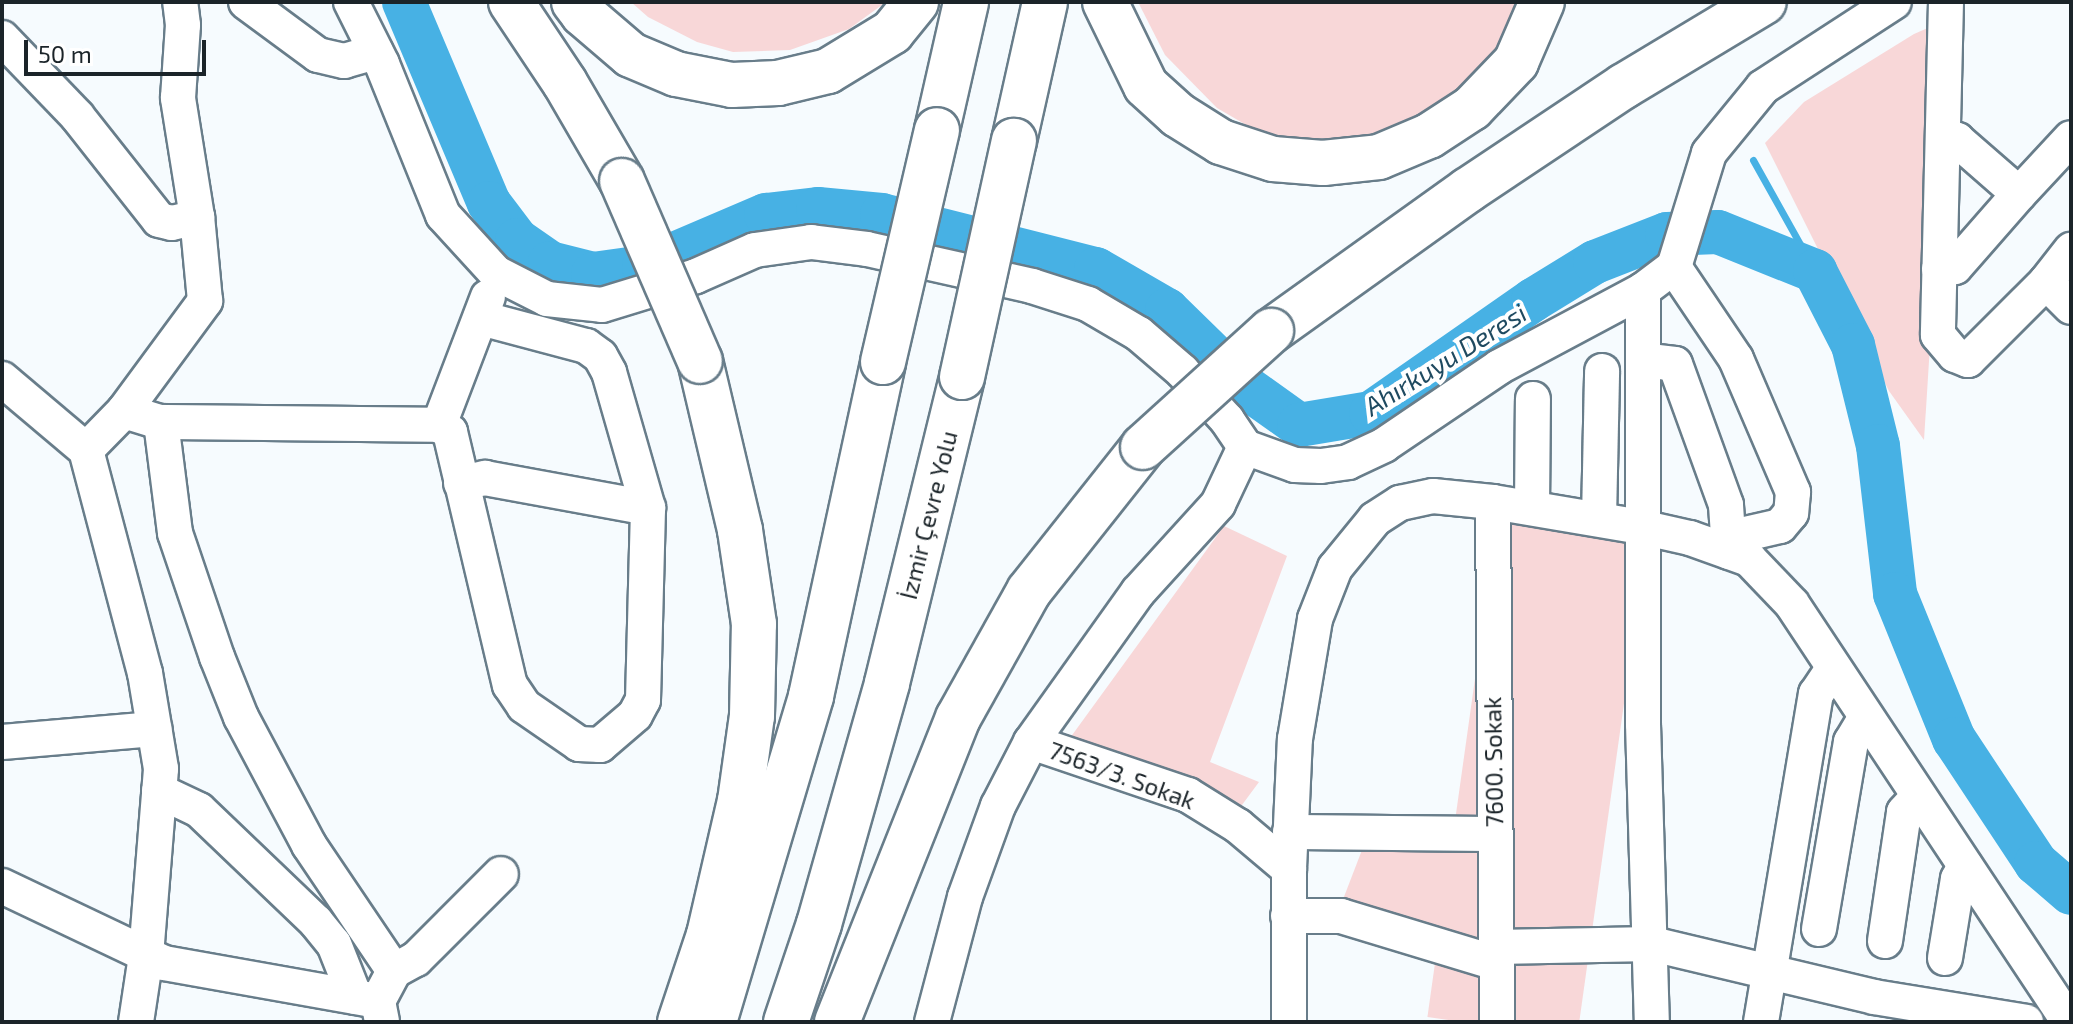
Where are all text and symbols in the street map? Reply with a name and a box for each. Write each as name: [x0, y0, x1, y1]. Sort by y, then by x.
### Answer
scale bar: [28, 24, 210, 74]
text: 50 m: [38, 39, 92, 68]
water label: Ahırkuyu Deresi: [1358, 297, 1532, 421]
street label: İzmir Çevre Yolu: [893, 427, 963, 603]
street label: 7600. Sokak: [1477, 697, 1509, 827]
street label: 7563/3. Sokak: [1045, 735, 1199, 815]

